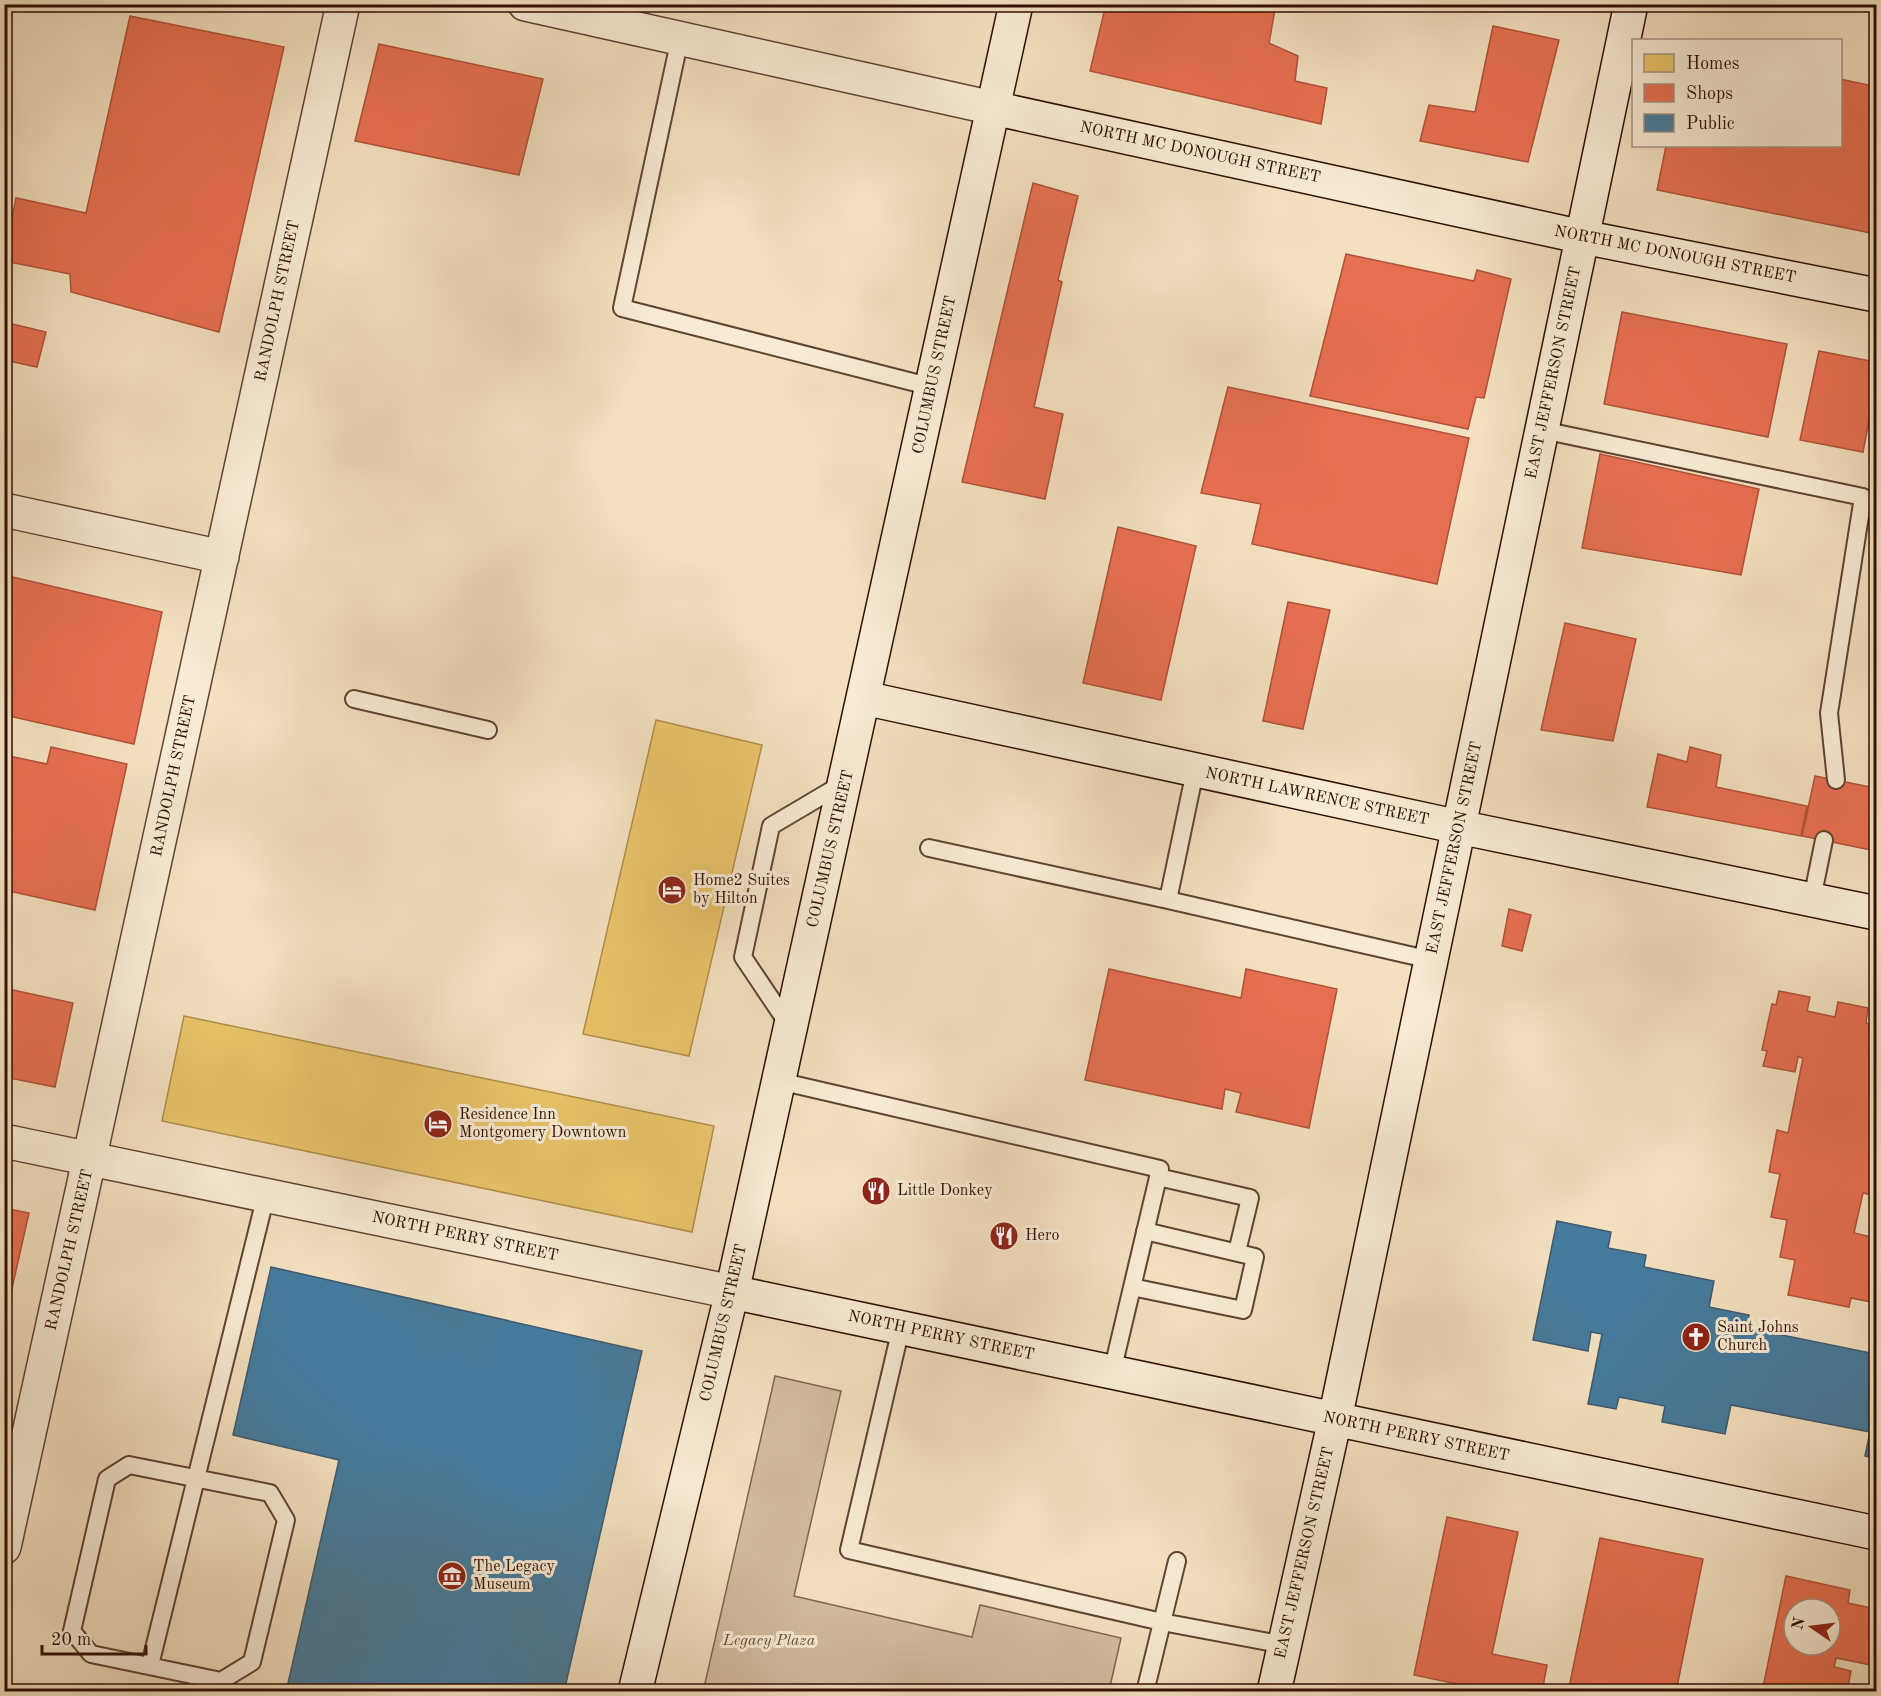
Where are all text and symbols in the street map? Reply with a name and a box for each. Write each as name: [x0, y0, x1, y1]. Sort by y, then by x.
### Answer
legend: [1632, 39, 1842, 147]
text: Homes: [1686, 55, 1740, 73]
text: Shops: [1686, 85, 1733, 103]
text: Public: [1686, 115, 1735, 133]
street label: NORTH MC DONOUGH STREET: [1078, 120, 1322, 186]
street label: RANDOLPH STREET: [253, 219, 303, 383]
street label: NORTH MC DONOUGH STREET: [1553, 224, 1797, 286]
street label: EAST JEFFERSON STREET: [1524, 265, 1584, 481]
street label: COLUMBUS STREET: [910, 294, 960, 456]
street label: RANDOLPH STREET: [149, 694, 199, 858]
street label: EAST JEFFERSON STREET: [1425, 740, 1485, 956]
street label: NORTH LAWRENCE STREET: [1204, 765, 1430, 829]
street label: COLUMBUS STREET: [805, 769, 857, 929]
place label: Home2 Suites by Hilton: [693, 873, 790, 907]
hotel icon: Home2 Suites by Hilton: [656, 874, 688, 906]
place label: Residence Inn Montgomery Downtown: [459, 1107, 627, 1141]
hotel icon: Residence Inn Montgomery Downtown: [422, 1108, 454, 1140]
street label: RANDOLPH STREET: [44, 1168, 96, 1332]
restaurant icon: Little Donkey: [860, 1175, 892, 1207]
place label: Little Donkey: [897, 1183, 993, 1199]
street label: NORTH PERRY STREET: [370, 1209, 560, 1265]
restaurant icon: Hero: [988, 1220, 1020, 1252]
place label: Hero: [1025, 1228, 1060, 1244]
street label: COLUMBUS STREET: [698, 1243, 750, 1403]
street label: NORTH PERRY STREET: [846, 1308, 1036, 1364]
place label: Saint Johns Church: [1717, 1320, 1799, 1354]
church icon: Saint Johns Church: [1680, 1321, 1712, 1353]
street label: NORTH PERRY STREET: [1321, 1409, 1511, 1465]
street label: EAST JEFFERSON STREET: [1273, 1445, 1337, 1661]
place label: The Legacy Museum: [473, 1559, 556, 1593]
museum icon: The Legacy Museum: [436, 1560, 468, 1592]
north arrow: [1782, 1597, 1842, 1657]
text: N: [1790, 1615, 1809, 1632]
scale bar: [42, 1618, 146, 1656]
text: 20 m: [51, 1631, 91, 1649]
park label: Legacy Plaza: [722, 1633, 816, 1649]

